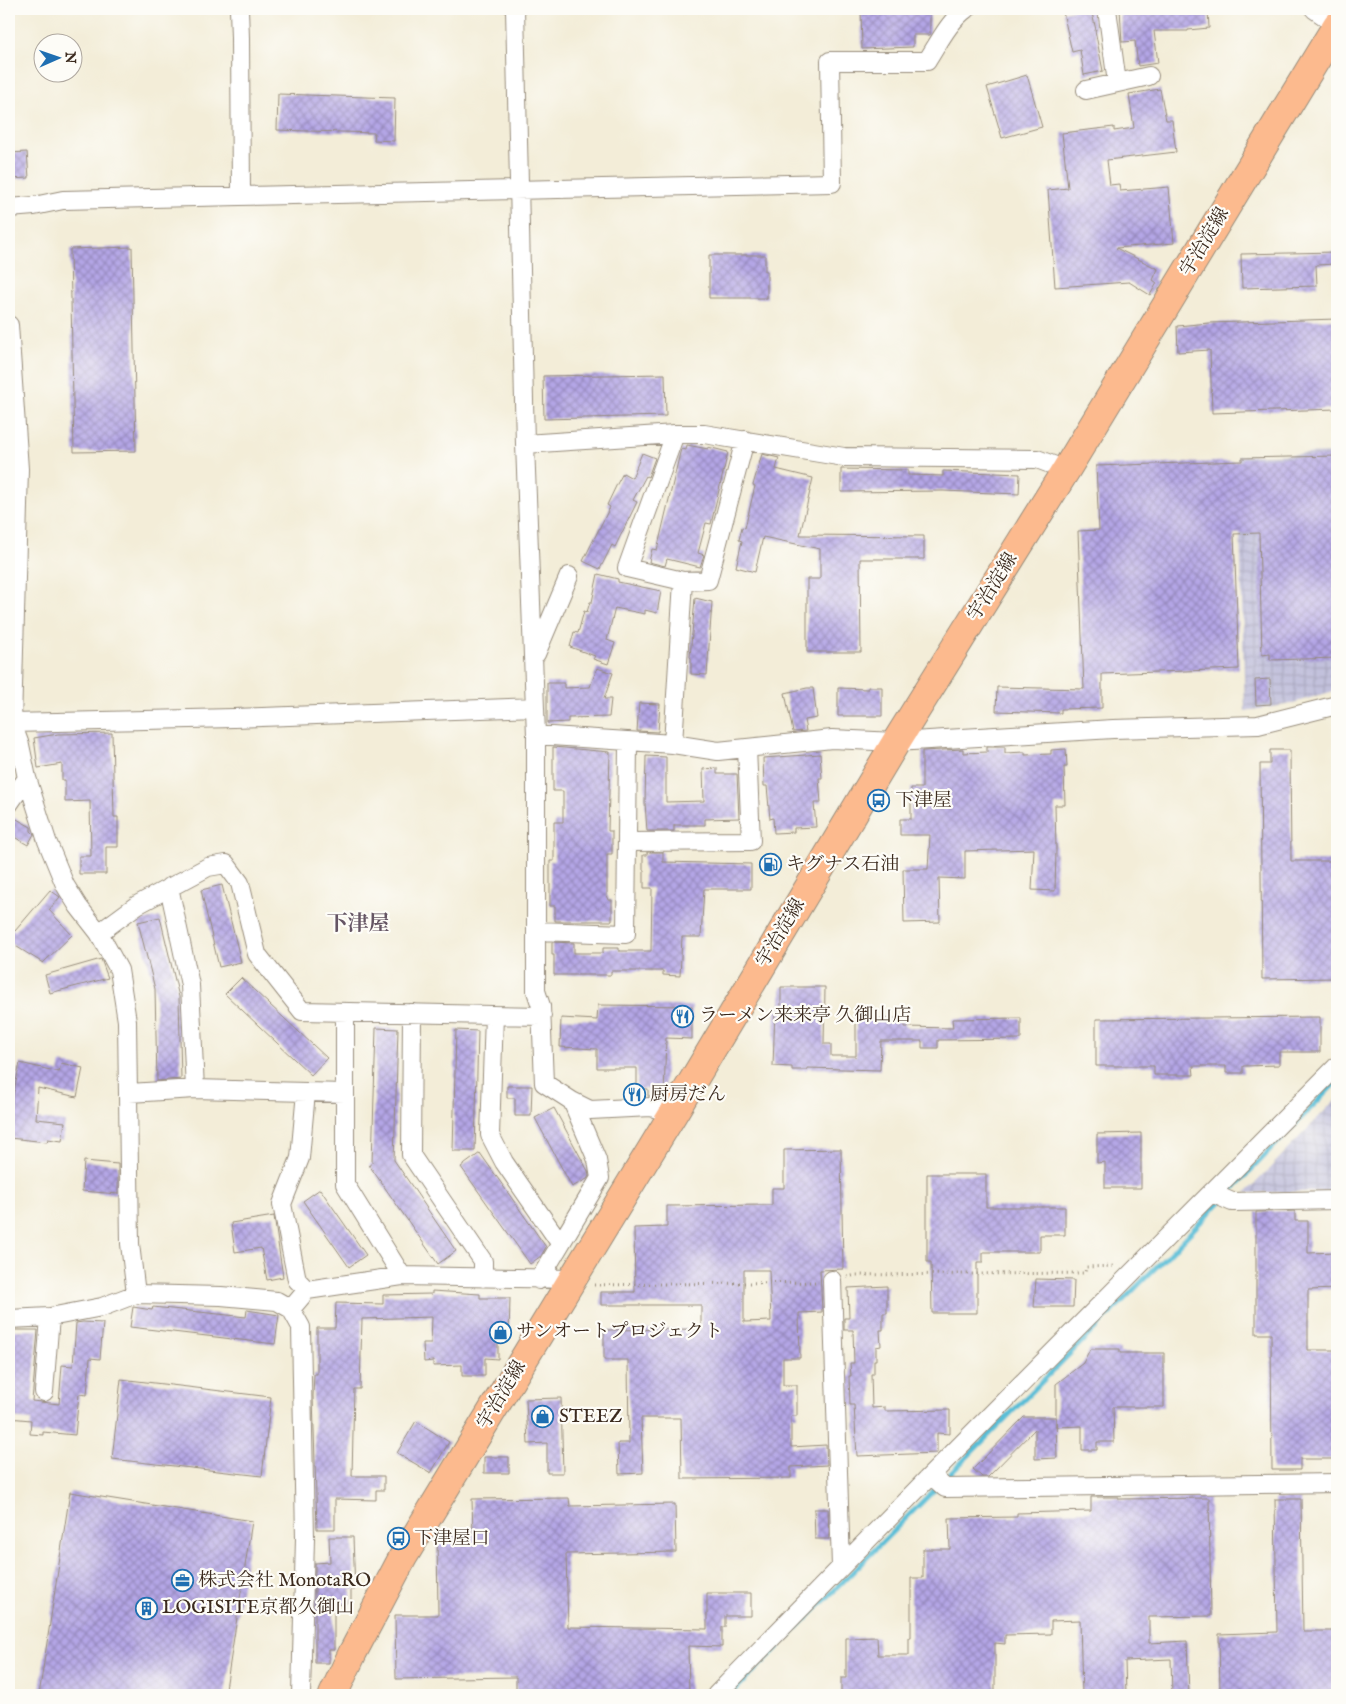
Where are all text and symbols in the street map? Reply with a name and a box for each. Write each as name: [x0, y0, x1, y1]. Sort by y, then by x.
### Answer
north arrow: [32, 32, 82, 82]
text: N: [61, 50, 79, 64]
street label: 宇治淀線: [1175, 203, 1235, 281]
street label: 宇治淀線: [963, 548, 1023, 626]
bus stop icon: 下津屋: [867, 789, 891, 813]
place label: 下津屋: [895, 789, 952, 813]
fuel station icon: キグナス石油: [758, 853, 782, 877]
place label: キグナス石油: [786, 853, 899, 877]
street label: 宇治淀線: [751, 894, 811, 972]
district label: 下津屋: [327, 911, 390, 938]
restaurant icon: ラーメン来来亭 久御山店: [671, 1004, 695, 1028]
place label: ラーメン来来亭 久御山店: [699, 1004, 911, 1028]
restaurant icon: 厨房だん: [622, 1083, 646, 1107]
place label: 厨房だん: [650, 1083, 726, 1107]
shop icon: サンオートプロジェクト: [488, 1320, 512, 1344]
place label: サンオートプロジェクト: [516, 1320, 723, 1344]
street label: 宇治淀線: [472, 1356, 532, 1434]
shop icon: STEEZ: [531, 1405, 555, 1429]
place label: STEEZ: [559, 1405, 622, 1429]
bus stop icon: 下津屋口: [386, 1527, 410, 1551]
place label: 下津屋口: [414, 1527, 490, 1551]
office icon: 株式会社 MonotaRO: [170, 1569, 194, 1593]
place label: 株式会社 MonotaRO: [198, 1569, 371, 1593]
building icon: LOGISITE京都久御山: [134, 1596, 158, 1620]
place label: LOGISITE京都久御山: [162, 1596, 354, 1620]

